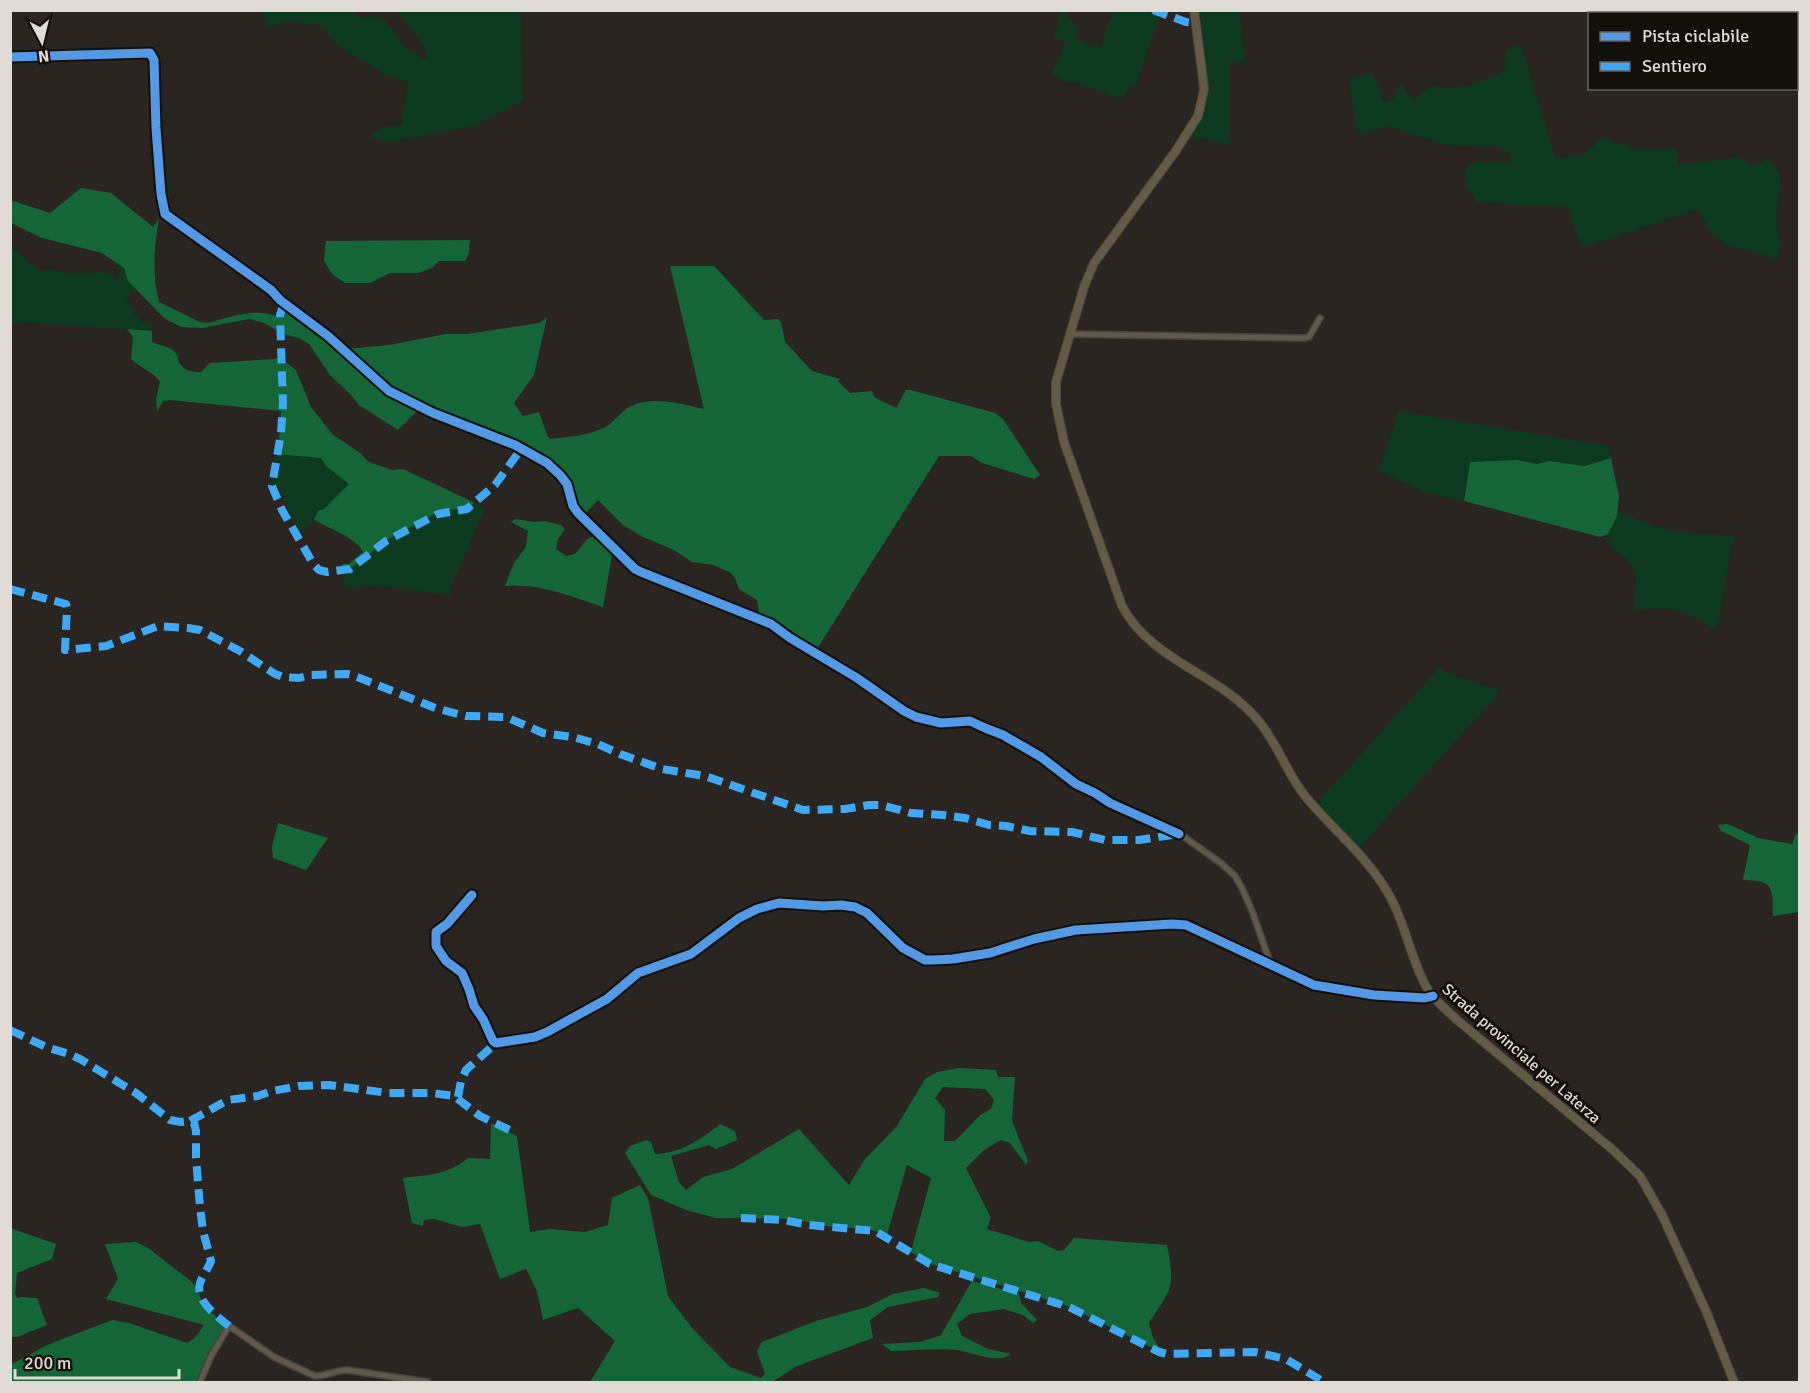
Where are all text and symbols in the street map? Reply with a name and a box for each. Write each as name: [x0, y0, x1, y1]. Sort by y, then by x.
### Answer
north arrow: [12, 12, 72, 72]
legend: [1588, 12, 1798, 90]
text: Pista ciclabile: [1642, 25, 1749, 47]
text: N: [37, 45, 50, 66]
text: Sentiero: [1642, 55, 1707, 77]
street label: Strada provinciale per Laterza: [1438, 979, 1605, 1128]
scale bar: [15, 1342, 178, 1380]
text: 200 m: [24, 1352, 71, 1374]

